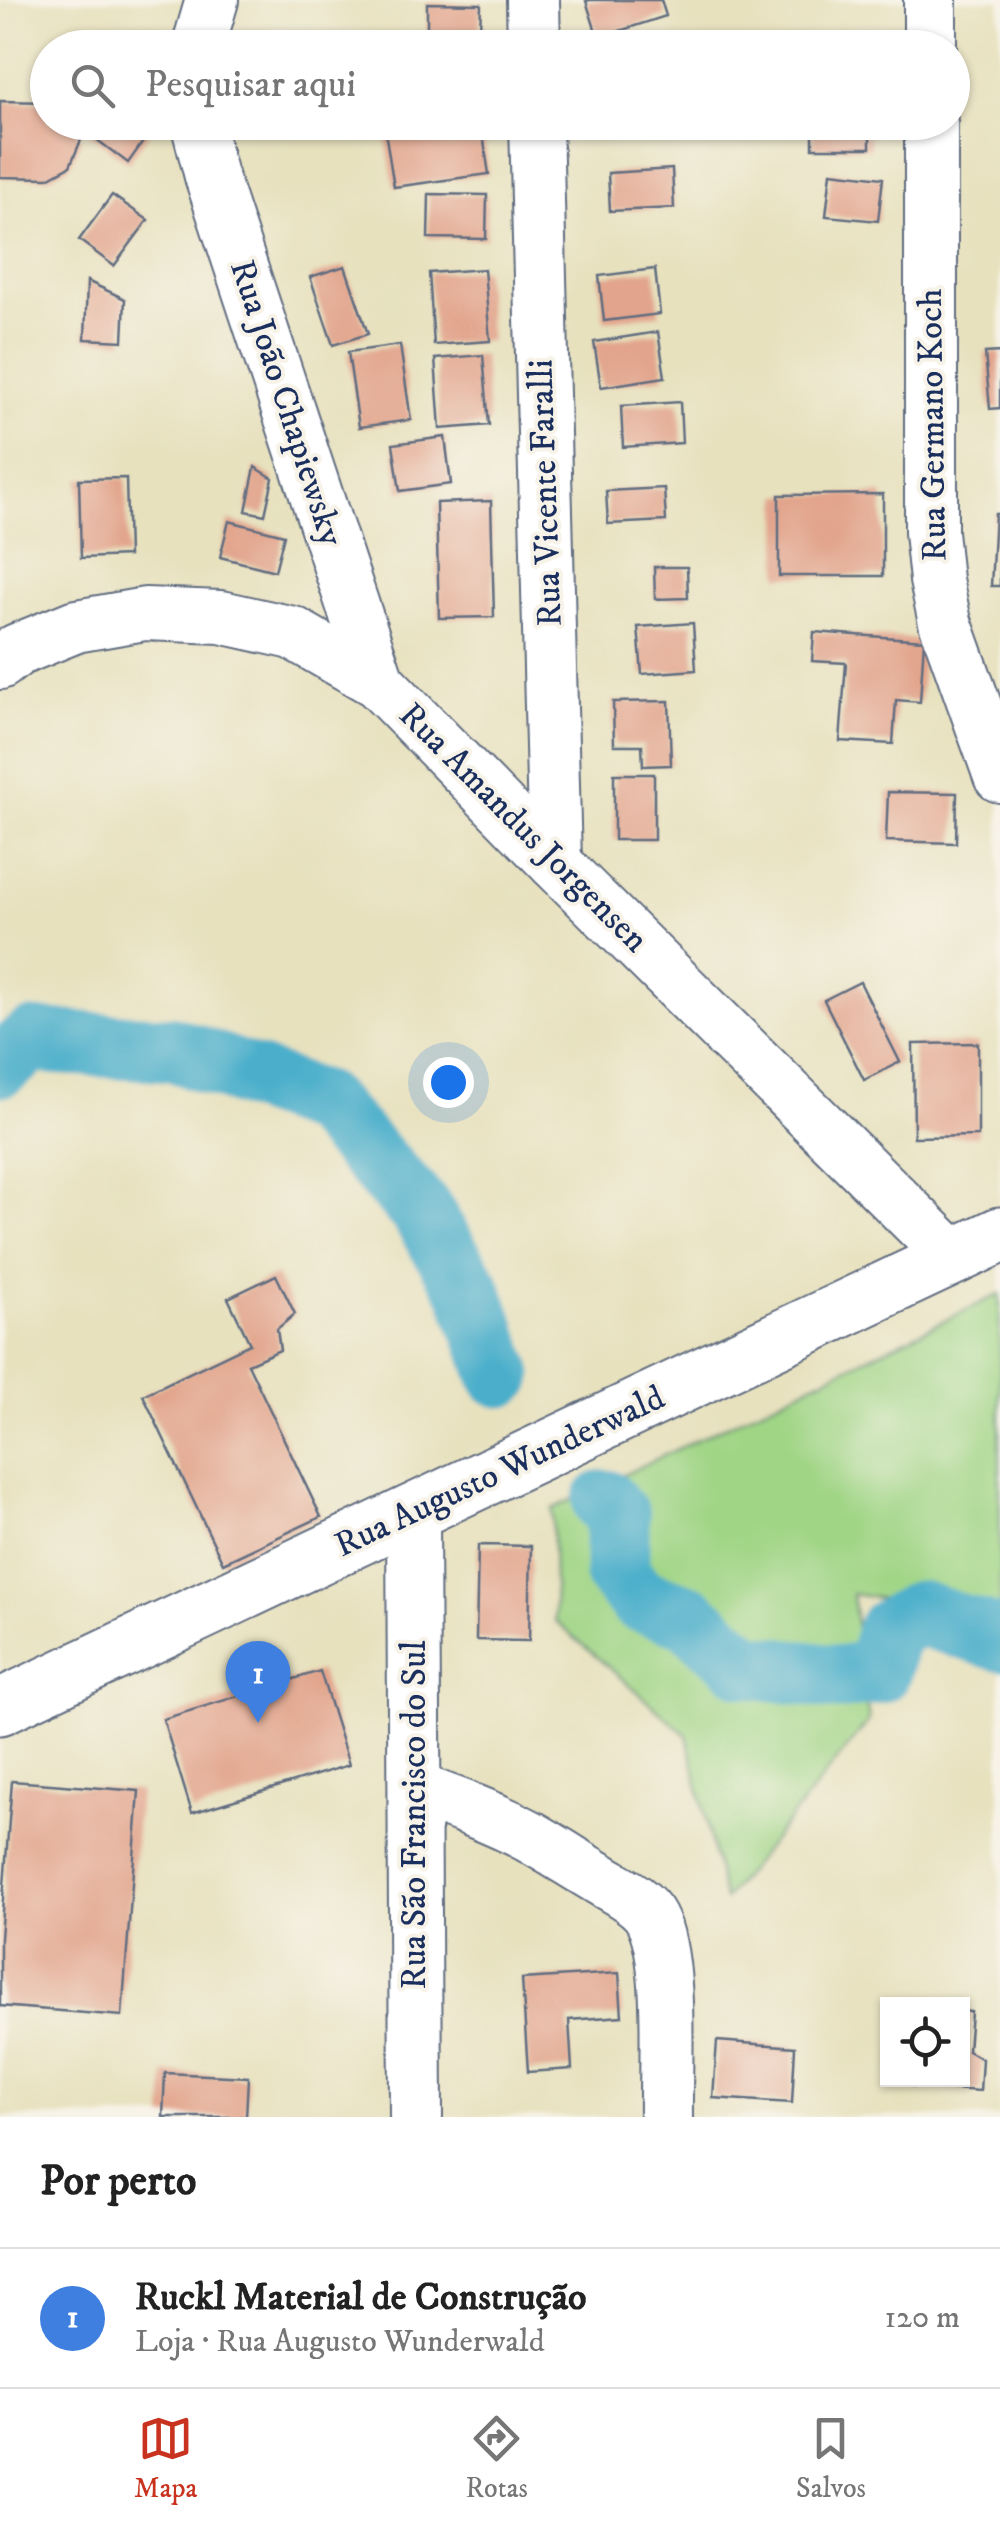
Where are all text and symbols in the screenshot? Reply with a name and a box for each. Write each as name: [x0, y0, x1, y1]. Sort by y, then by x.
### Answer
search box: [30, 30, 970, 140]
icon: search: [65, 58, 120, 113]
text: Pesquisar aqui: [145, 61, 356, 109]
street label: Rua João Chapiewsky: [219, 255, 353, 552]
street label: Rua Germano Koch: [909, 288, 957, 562]
street label: Rua Vicente Faralli: [519, 359, 573, 627]
street label: Rua Amandus Jorgensen: [389, 694, 657, 962]
your location: [423, 1057, 474, 1108]
street label: Rua Augusto Wunderwald: [328, 1376, 672, 1568]
pin: 1: [226, 1640, 290, 1723]
street label: Rua São Francisco do Sul: [393, 1640, 437, 1990]
map controls: [880, 1997, 970, 2087]
button: locate: [880, 1997, 970, 2087]
text: Por perto: [40, 2156, 197, 2208]
text: Ruckl Material de Construção: [135, 2274, 587, 2322]
text: 1: [67, 2298, 78, 2338]
text: 120 m: [884, 2298, 960, 2338]
text: Loja · Rua Augusto Wunderwald: [135, 2322, 545, 2362]
tab: Mapa: [134, 2411, 197, 2506]
tab: Rotas: [466, 2411, 528, 2506]
tab: Salvos: [796, 2411, 866, 2506]

